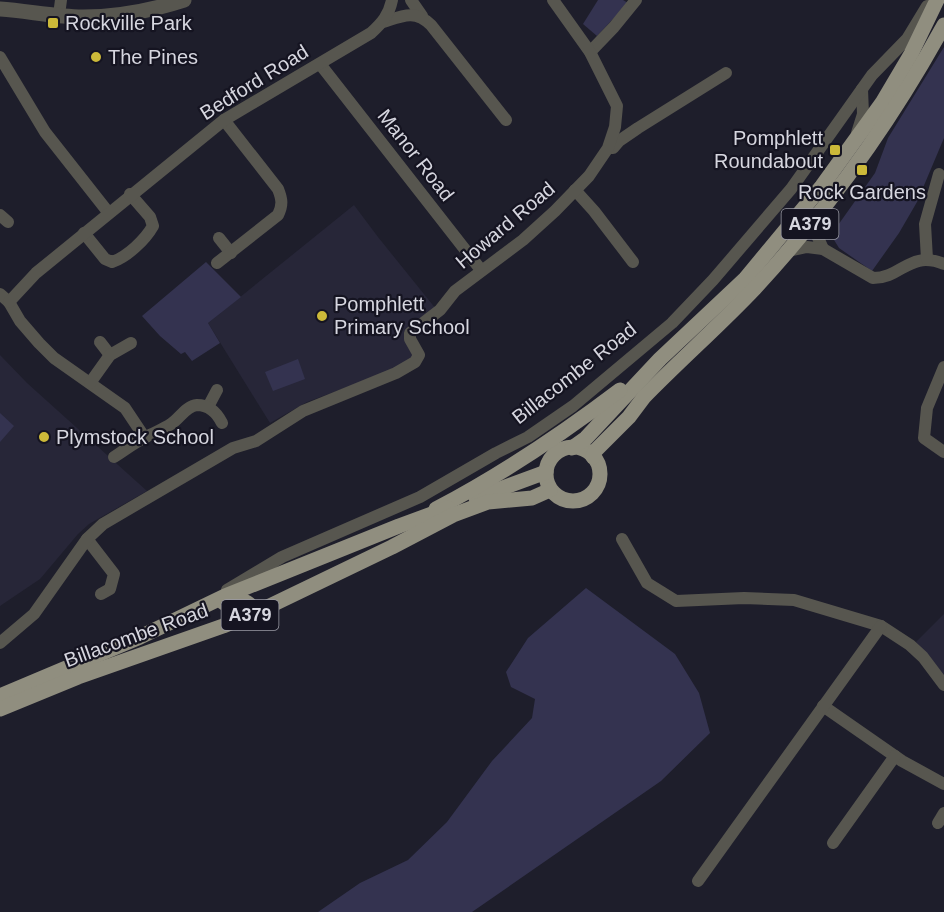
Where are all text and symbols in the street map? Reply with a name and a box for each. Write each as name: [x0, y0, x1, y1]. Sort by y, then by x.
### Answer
place label: Rockville Park: [65, 12, 193, 34]
marker: Rockville Park: [46, 16, 60, 30]
street label: Bedford Road: [196, 40, 312, 124]
place label: The Pines: [108, 46, 198, 68]
marker: The Pines: [89, 50, 103, 64]
street label: Manor Road: [373, 105, 459, 205]
place label: Pomphlett Roundabout: [714, 127, 823, 172]
marker: Pomphlett Roundabout: [828, 143, 842, 157]
marker: Rock Gardens: [855, 163, 869, 177]
street label: Howard Road: [451, 177, 559, 273]
place label: Rock Gardens: [798, 181, 926, 203]
road number: A379: [782, 209, 838, 239]
place label: Pomphlett Primary School: [334, 293, 470, 338]
marker: Pomphlett Primary School: [315, 309, 329, 323]
street label: Billacombe Road: [508, 318, 640, 428]
place label: Plymstock School: [56, 426, 214, 448]
marker: Plymstock School: [37, 430, 51, 444]
street label: Billacombe Road: [61, 599, 211, 671]
road number: A379: [222, 600, 278, 630]

